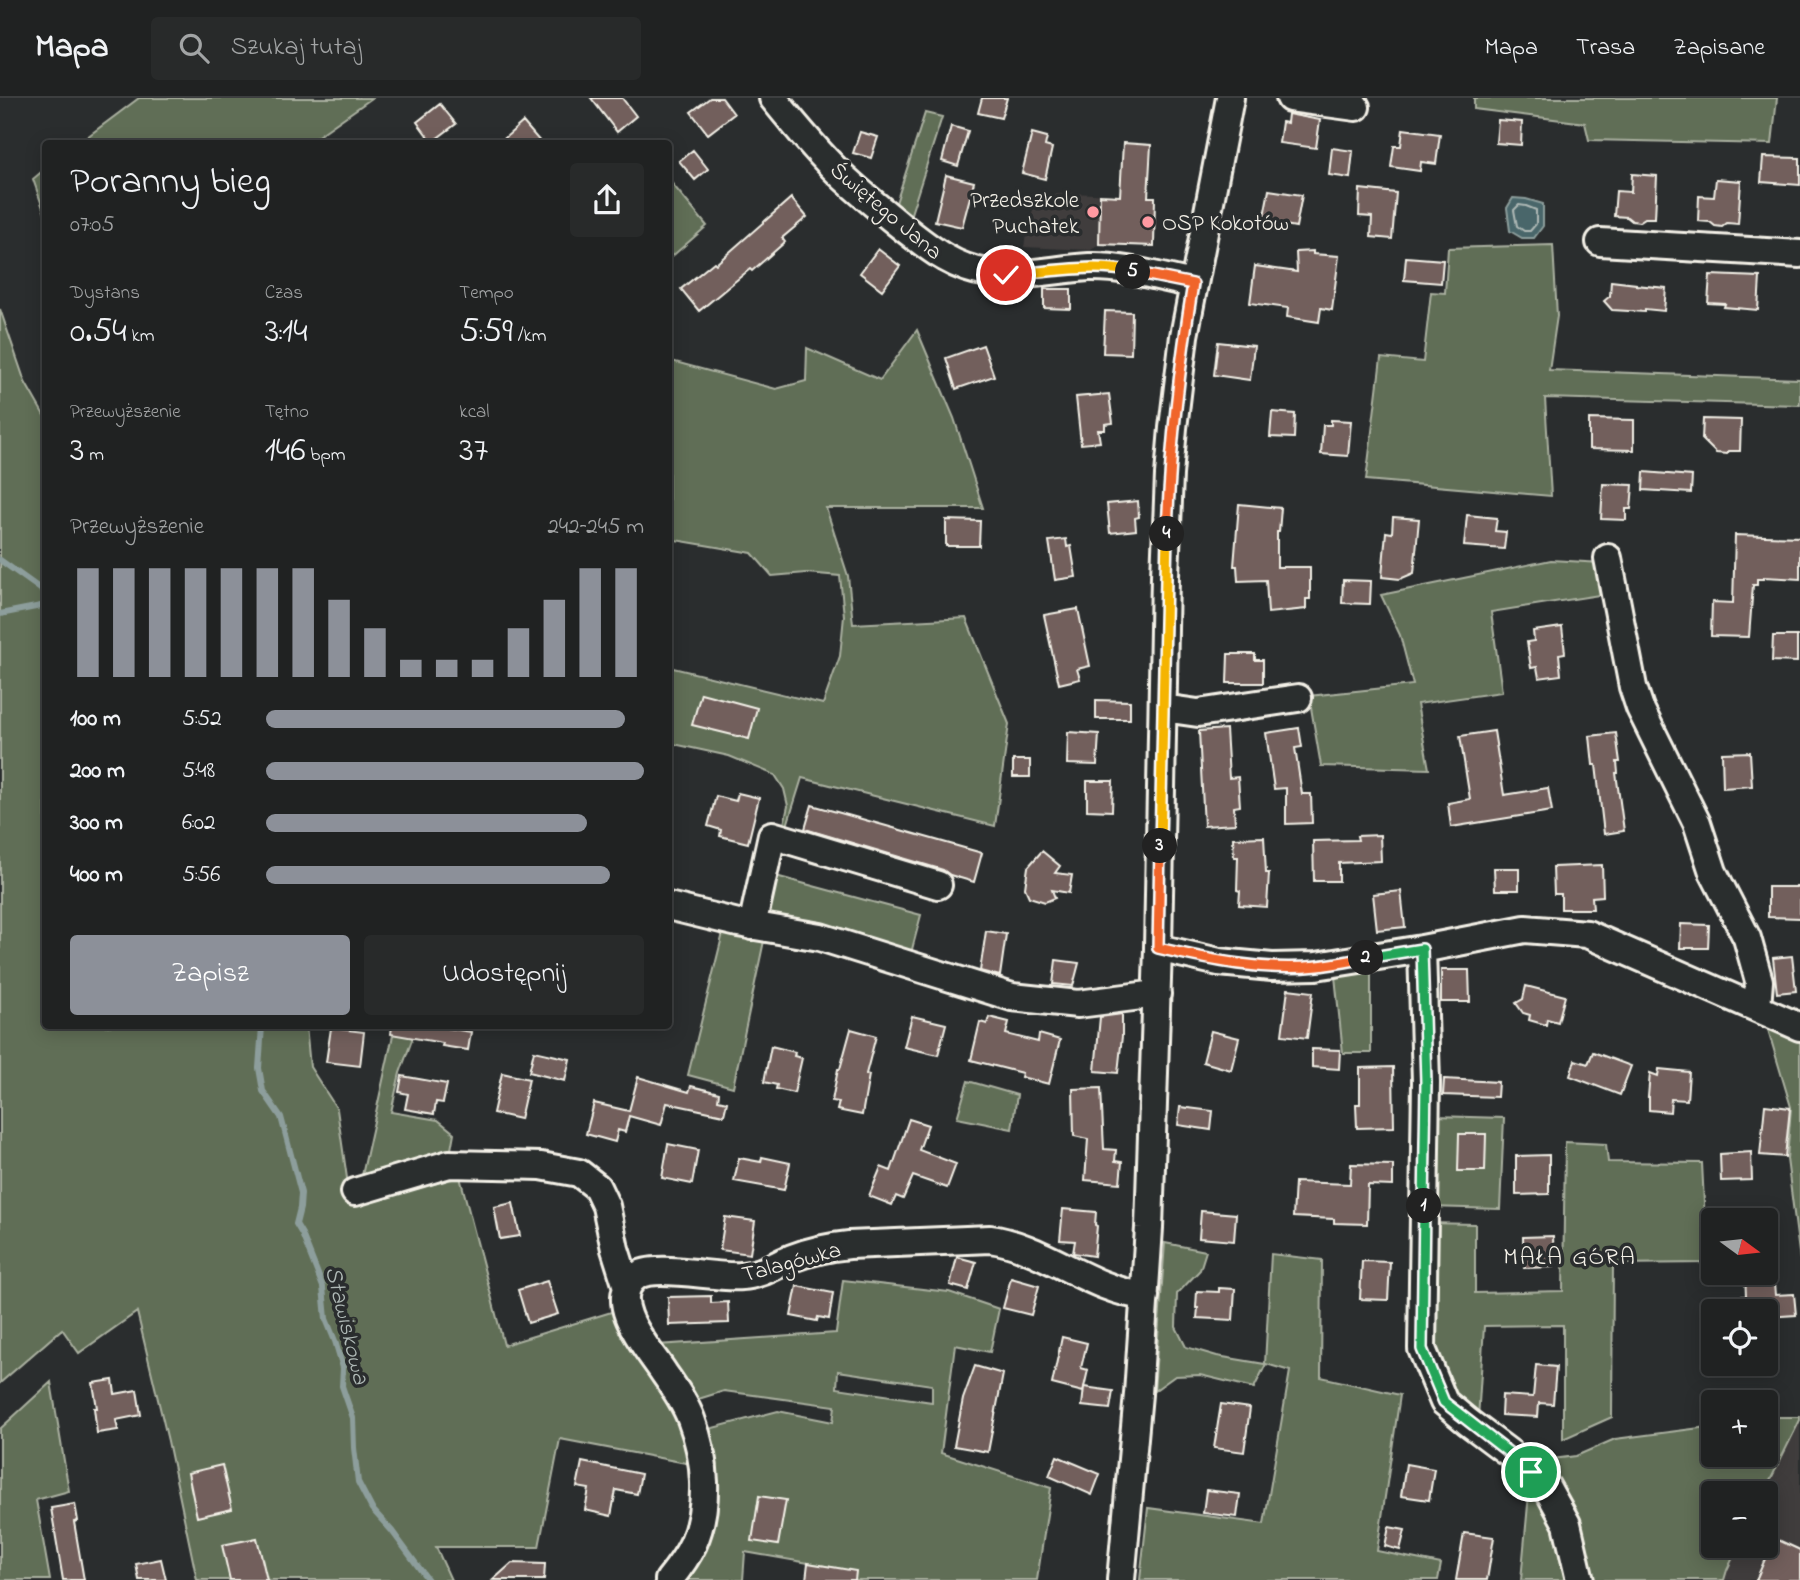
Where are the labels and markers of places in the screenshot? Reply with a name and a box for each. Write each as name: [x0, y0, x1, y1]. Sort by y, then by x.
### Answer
place label: Przedszkole Puchatek: [970, 185, 1080, 244]
marker: Przedszkole Puchatek: [1085, 204, 1101, 220]
place label: OSP Kokotów: [1162, 208, 1289, 241]
marker: OSP Kokotów: [1140, 214, 1156, 230]
pin: [976, 245, 1036, 305]
pin: 5: [1116, 254, 1150, 290]
pin: 4: [1150, 516, 1184, 551]
pin: 3: [1142, 828, 1178, 864]
pin: 2: [1348, 940, 1384, 976]
pin: 1: [1406, 1188, 1442, 1224]
pin: [1501, 1442, 1561, 1502]

